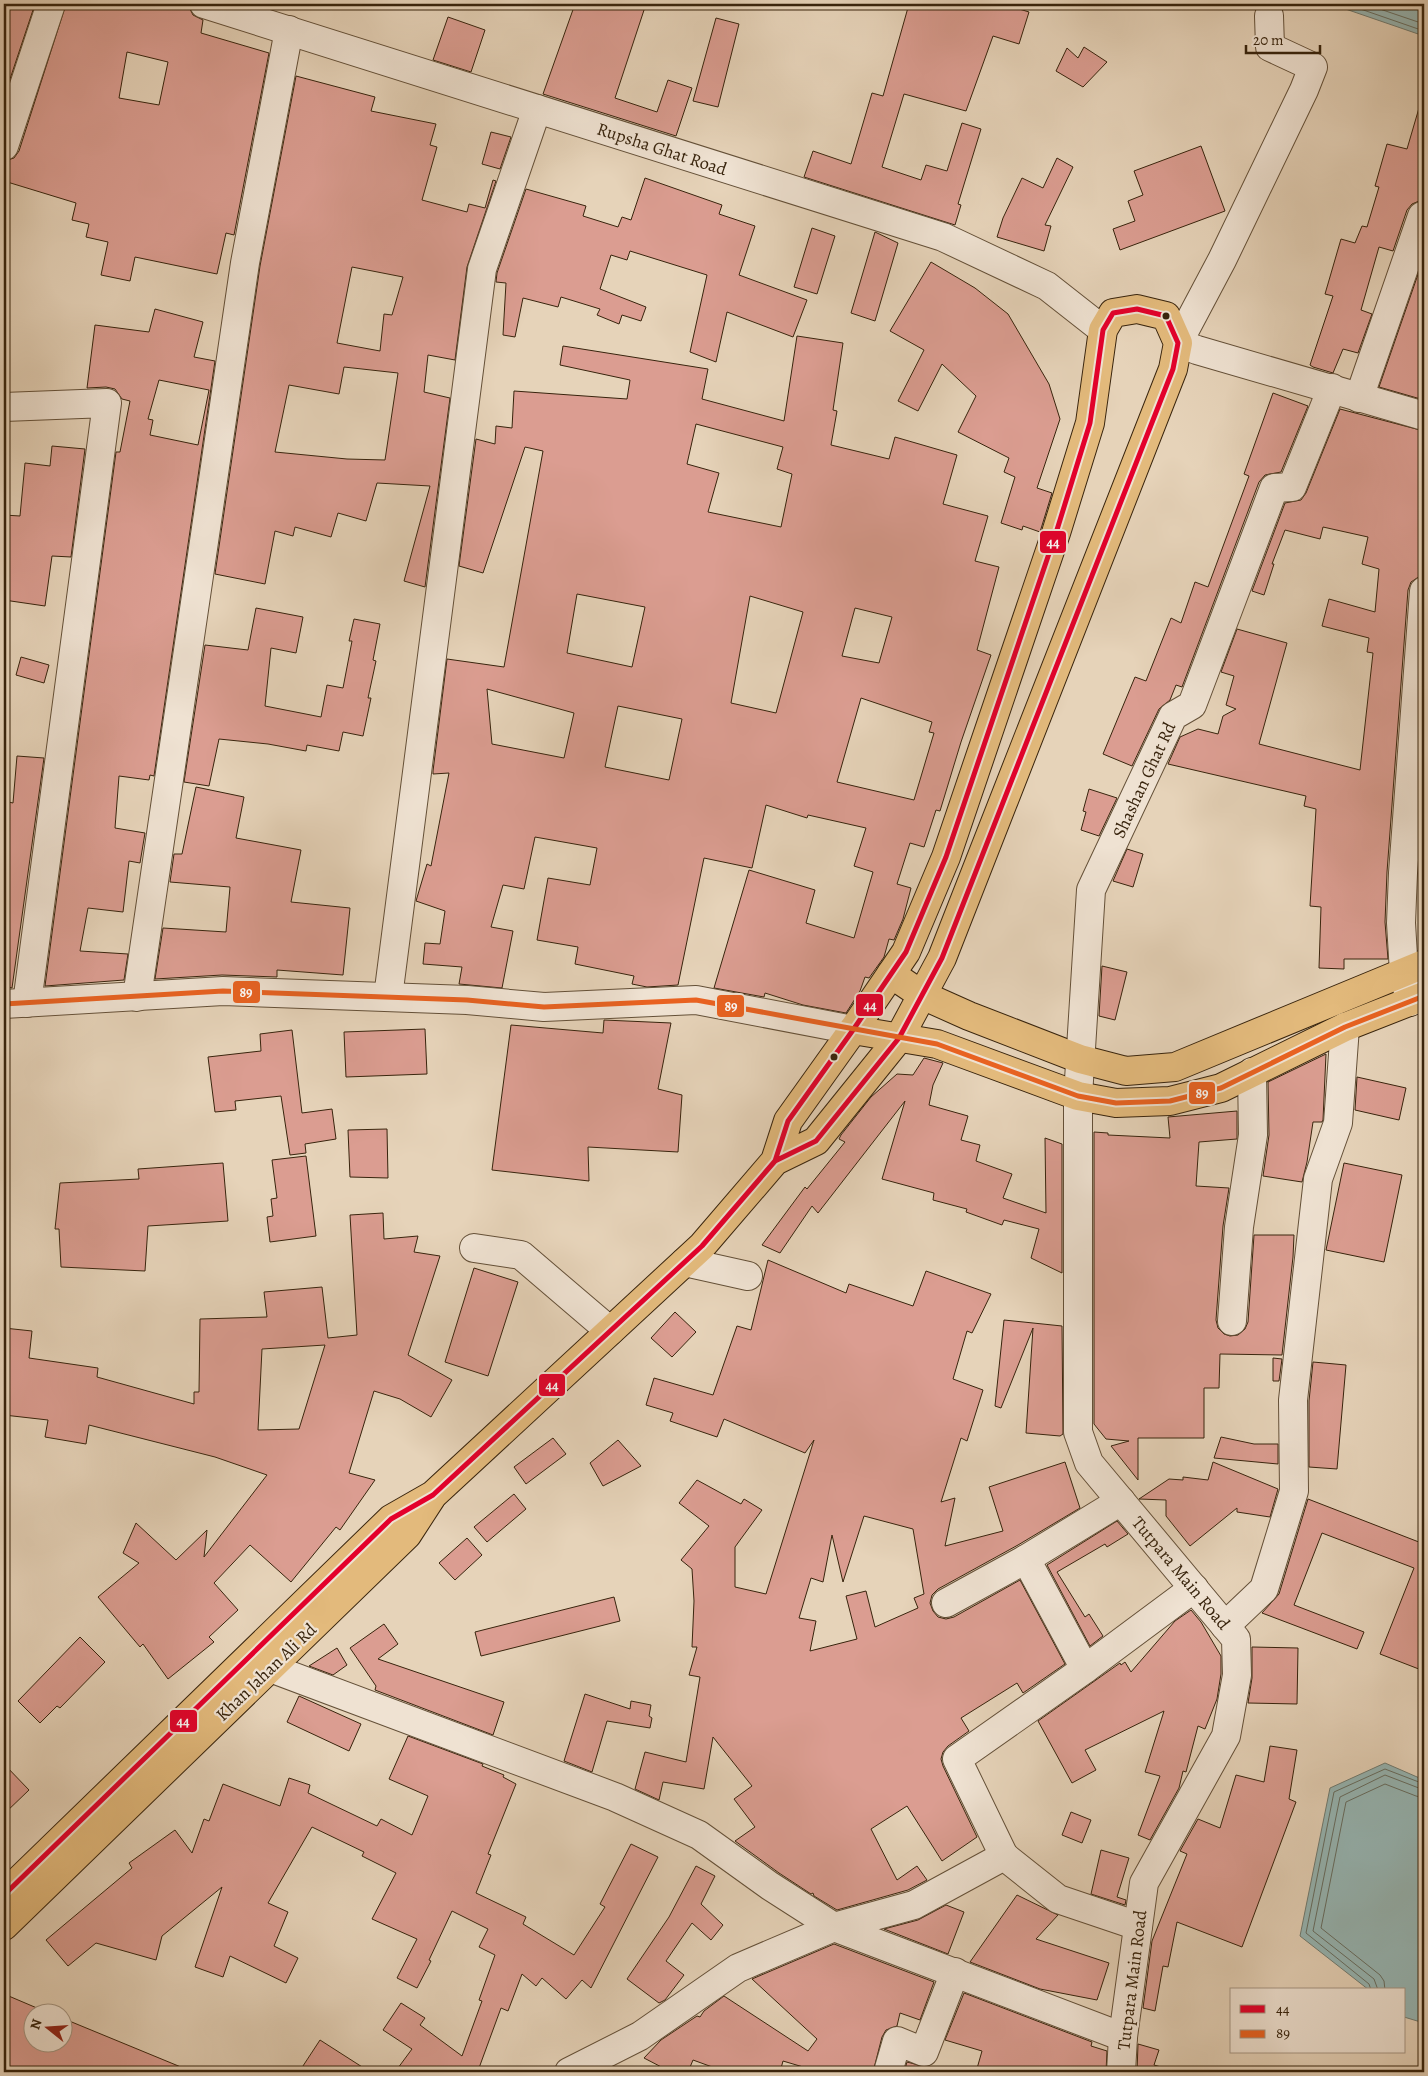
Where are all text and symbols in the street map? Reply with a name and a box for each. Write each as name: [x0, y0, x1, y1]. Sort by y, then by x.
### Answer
scale bar: [1246, 22, 1319, 54]
text: 20 m: [1253, 30, 1284, 50]
street label: Rupsha Ghat Road: [594, 117, 730, 181]
unlabelled marker: [1161, 311, 1171, 321]
line badge: 44: [1039, 530, 1067, 554]
text: 44: [1046, 533, 1060, 552]
street label: Shashan Ghat Rd: [1107, 718, 1182, 842]
line badge: 89: [232, 980, 261, 1004]
text: 89: [239, 983, 253, 1002]
line badge: 44: [855, 993, 884, 1017]
line badge: 89: [716, 994, 745, 1018]
text: 44: [863, 996, 877, 1015]
text: 89: [724, 997, 738, 1016]
unlabelled marker: [829, 1052, 839, 1062]
line badge: 89: [1188, 1081, 1216, 1105]
text: 89: [1195, 1084, 1209, 1103]
line badge: 44: [538, 1373, 566, 1397]
text: 44: [545, 1376, 559, 1395]
street label: Tutpara Main Road: [1127, 1511, 1236, 1635]
street label: Khan Jahan Ali Rd: [210, 1618, 322, 1726]
line badge: 44: [169, 1709, 198, 1733]
text: 44: [176, 1712, 190, 1731]
street label: Tutpara Main Road: [1111, 1908, 1153, 2051]
legend: [1230, 1988, 1406, 2054]
text: 44: [1276, 1999, 1290, 2019]
north arrow: [22, 2004, 72, 2054]
text: N: [25, 2017, 47, 2032]
text: 89: [1276, 2023, 1290, 2043]

